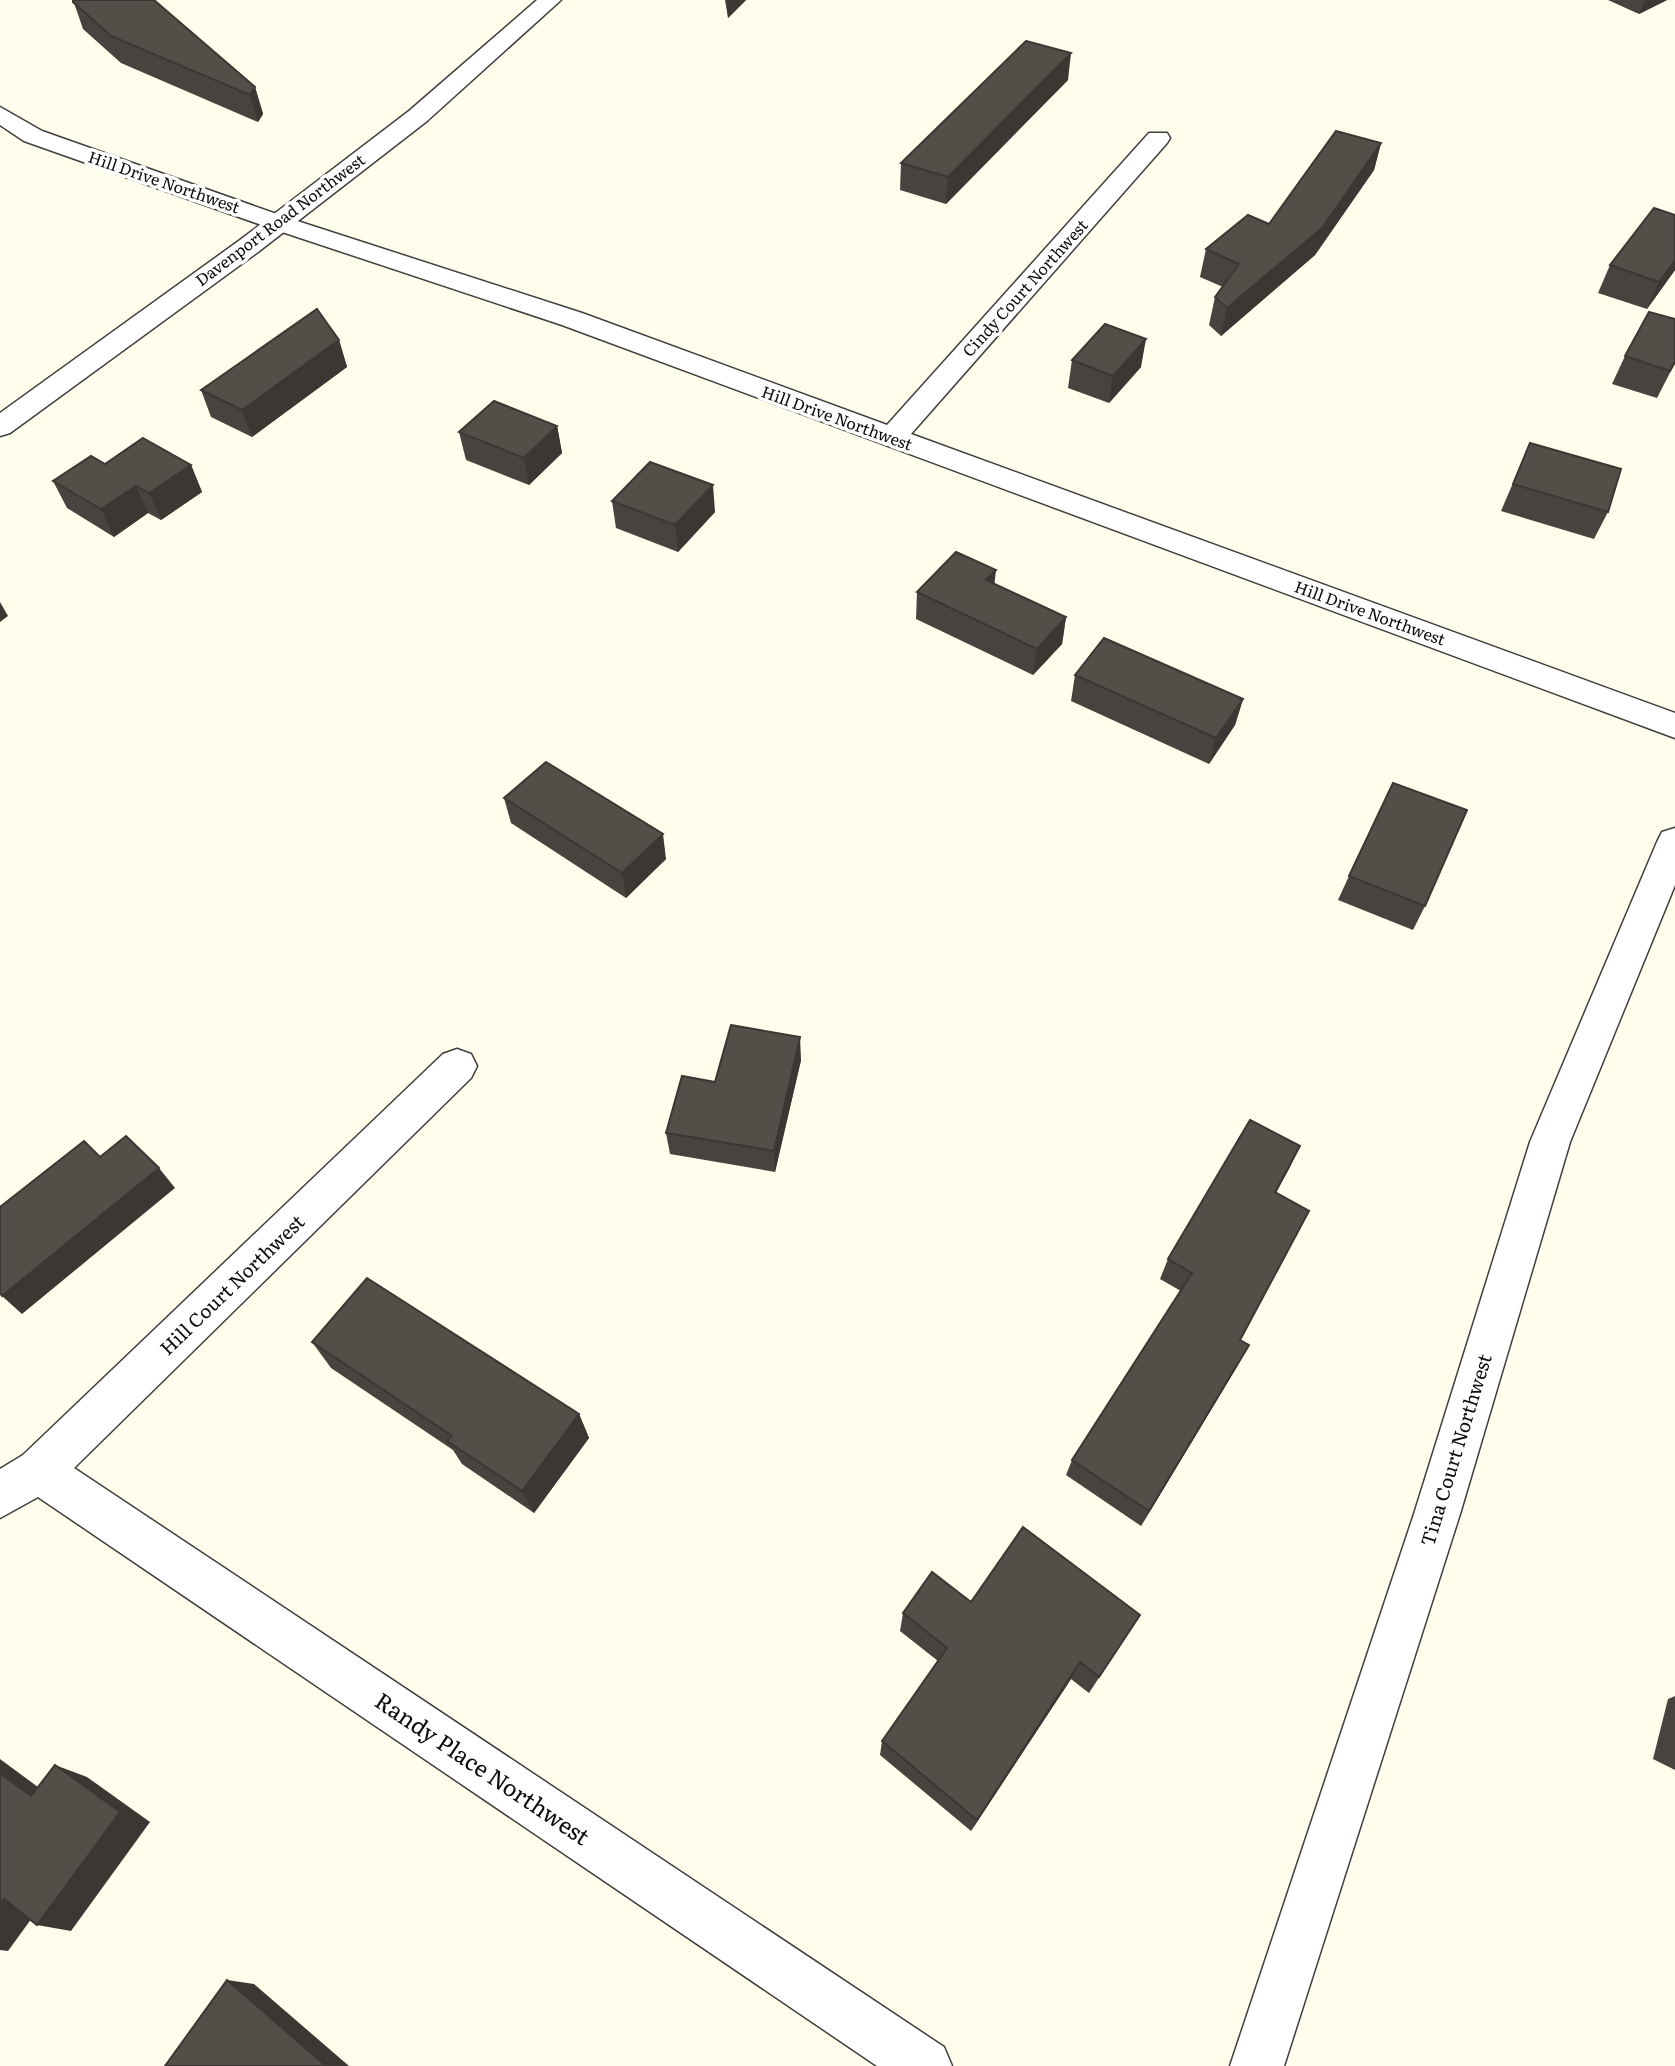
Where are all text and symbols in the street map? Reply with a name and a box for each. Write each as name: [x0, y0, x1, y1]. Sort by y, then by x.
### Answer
street label: Hill Drive Northwest: [85, 144, 244, 218]
street label: Davenport Road Northwest: [189, 147, 370, 291]
street label: Cindy Court Northwest: [956, 213, 1093, 361]
street label: Hill Drive Northwest: [759, 379, 917, 456]
street label: Hill Drive Northwest: [1292, 574, 1450, 651]
street label: Hill Court Northwest: [153, 1207, 310, 1361]
street label: Tina Court Northwest: [1412, 1350, 1498, 1549]
street label: Randy Place Northwest: [369, 1683, 598, 1853]

